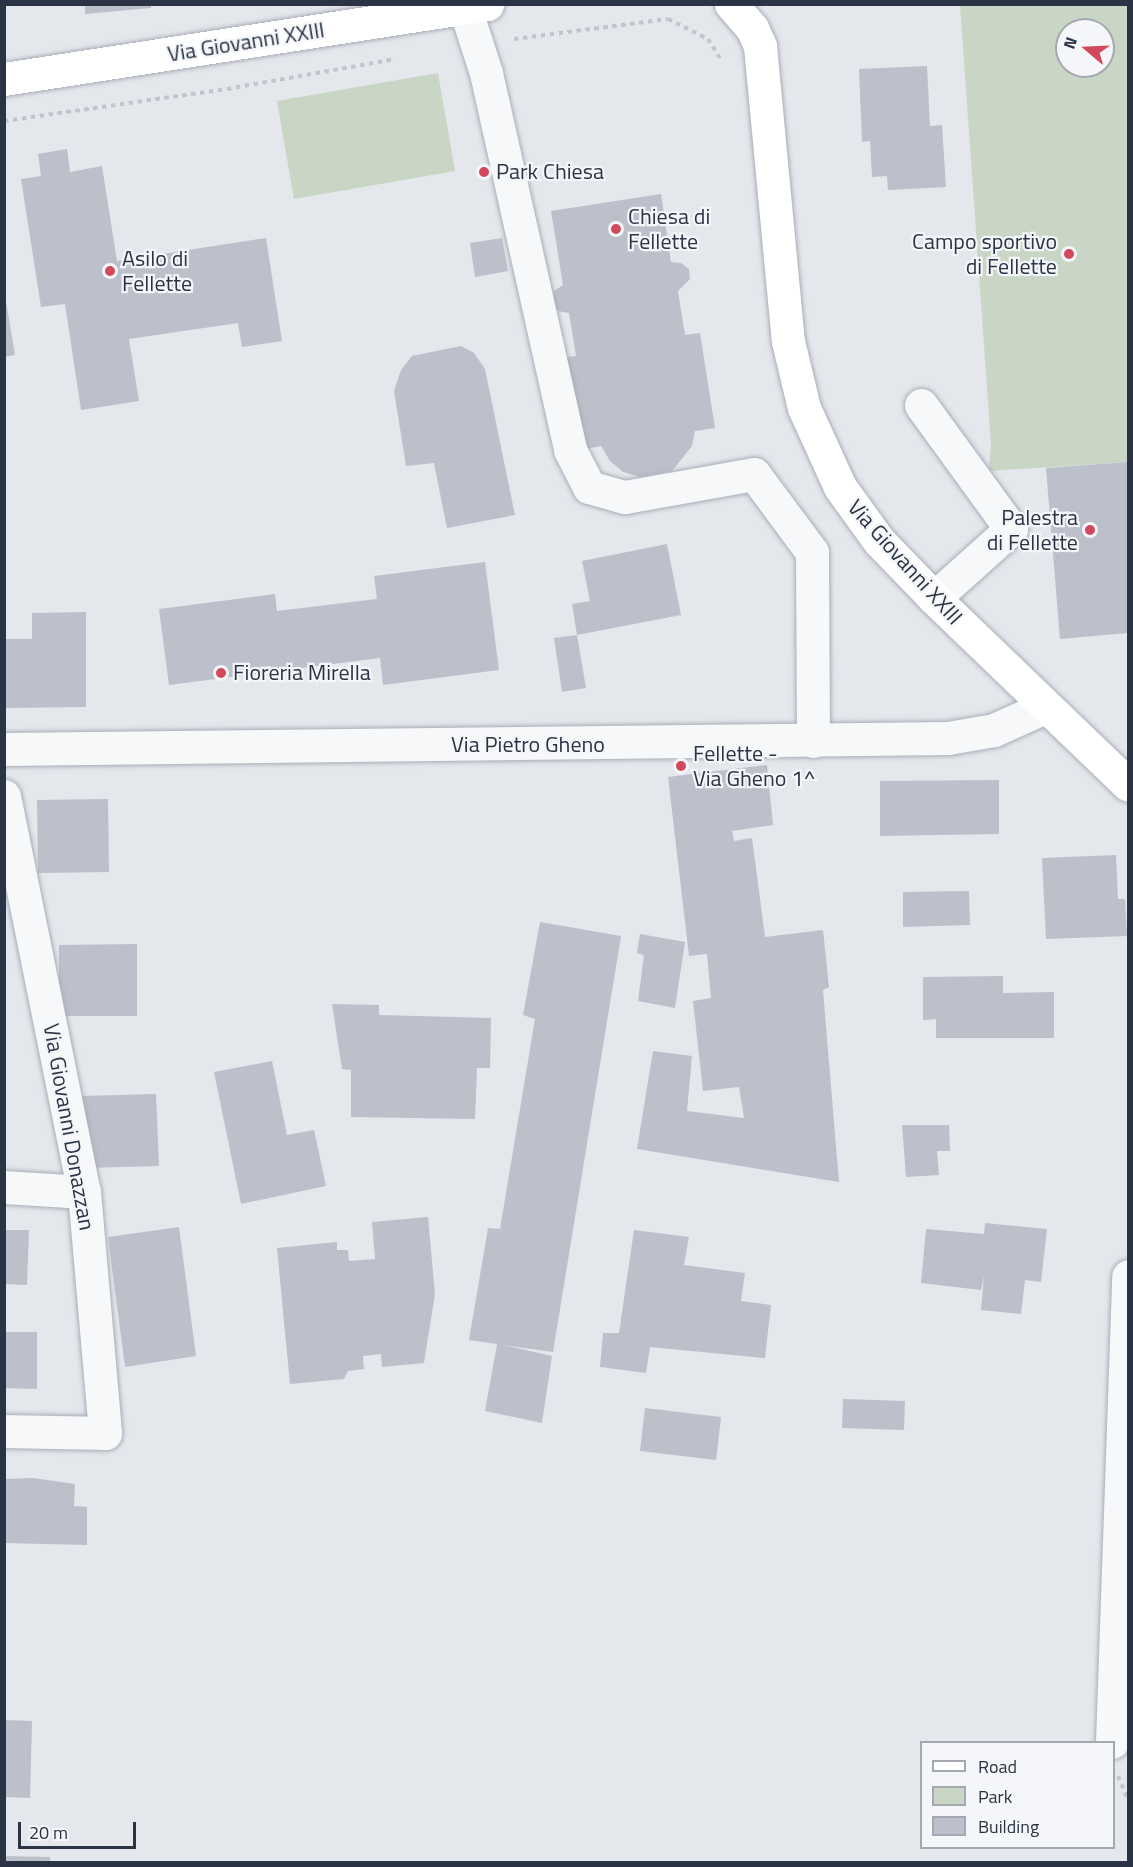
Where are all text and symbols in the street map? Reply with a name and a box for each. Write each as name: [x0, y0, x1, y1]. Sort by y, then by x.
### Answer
street label: Via Giovanni XXIII: [166, 17, 326, 67]
north arrow: [1055, 18, 1115, 78]
text: N: [1057, 34, 1083, 52]
place label: Park Chiesa: [496, 159, 604, 185]
marker: Park Chiesa: [477, 165, 491, 179]
place label: Chiesa di Fellette: [628, 203, 710, 254]
marker: Chiesa di Fellette: [609, 222, 623, 236]
place label: Campo sportivo di Fellette: [912, 228, 1057, 280]
place label: Asilo di Fellette: [122, 245, 192, 296]
marker: Campo sportivo di Fellette: [1062, 247, 1076, 261]
marker: Asilo di Fellette: [103, 264, 117, 278]
street label: Via Giovanni XXIII: [842, 494, 968, 630]
place label: Palestra di Fellette: [987, 504, 1078, 556]
marker: Palestra di Fellette: [1083, 523, 1097, 537]
place label: Fioreria Mirella: [233, 660, 371, 686]
marker: Fioreria Mirella: [214, 666, 228, 680]
street label: Via Pietro Gheno: [451, 732, 605, 758]
place label: Fellette - Via Gheno 1^: [693, 740, 816, 792]
marker: Fellette - Via Gheno 1^: [674, 759, 688, 773]
street label: Via Giovanni Donazzan: [38, 1022, 100, 1232]
legend: [920, 1741, 1115, 1849]
text: Road: [978, 1753, 1017, 1780]
text: Park: [978, 1783, 1012, 1810]
scale bar: [21, 1810, 140, 1848]
text: Building: [978, 1813, 1039, 1840]
text: 20 m: [29, 1819, 68, 1846]

